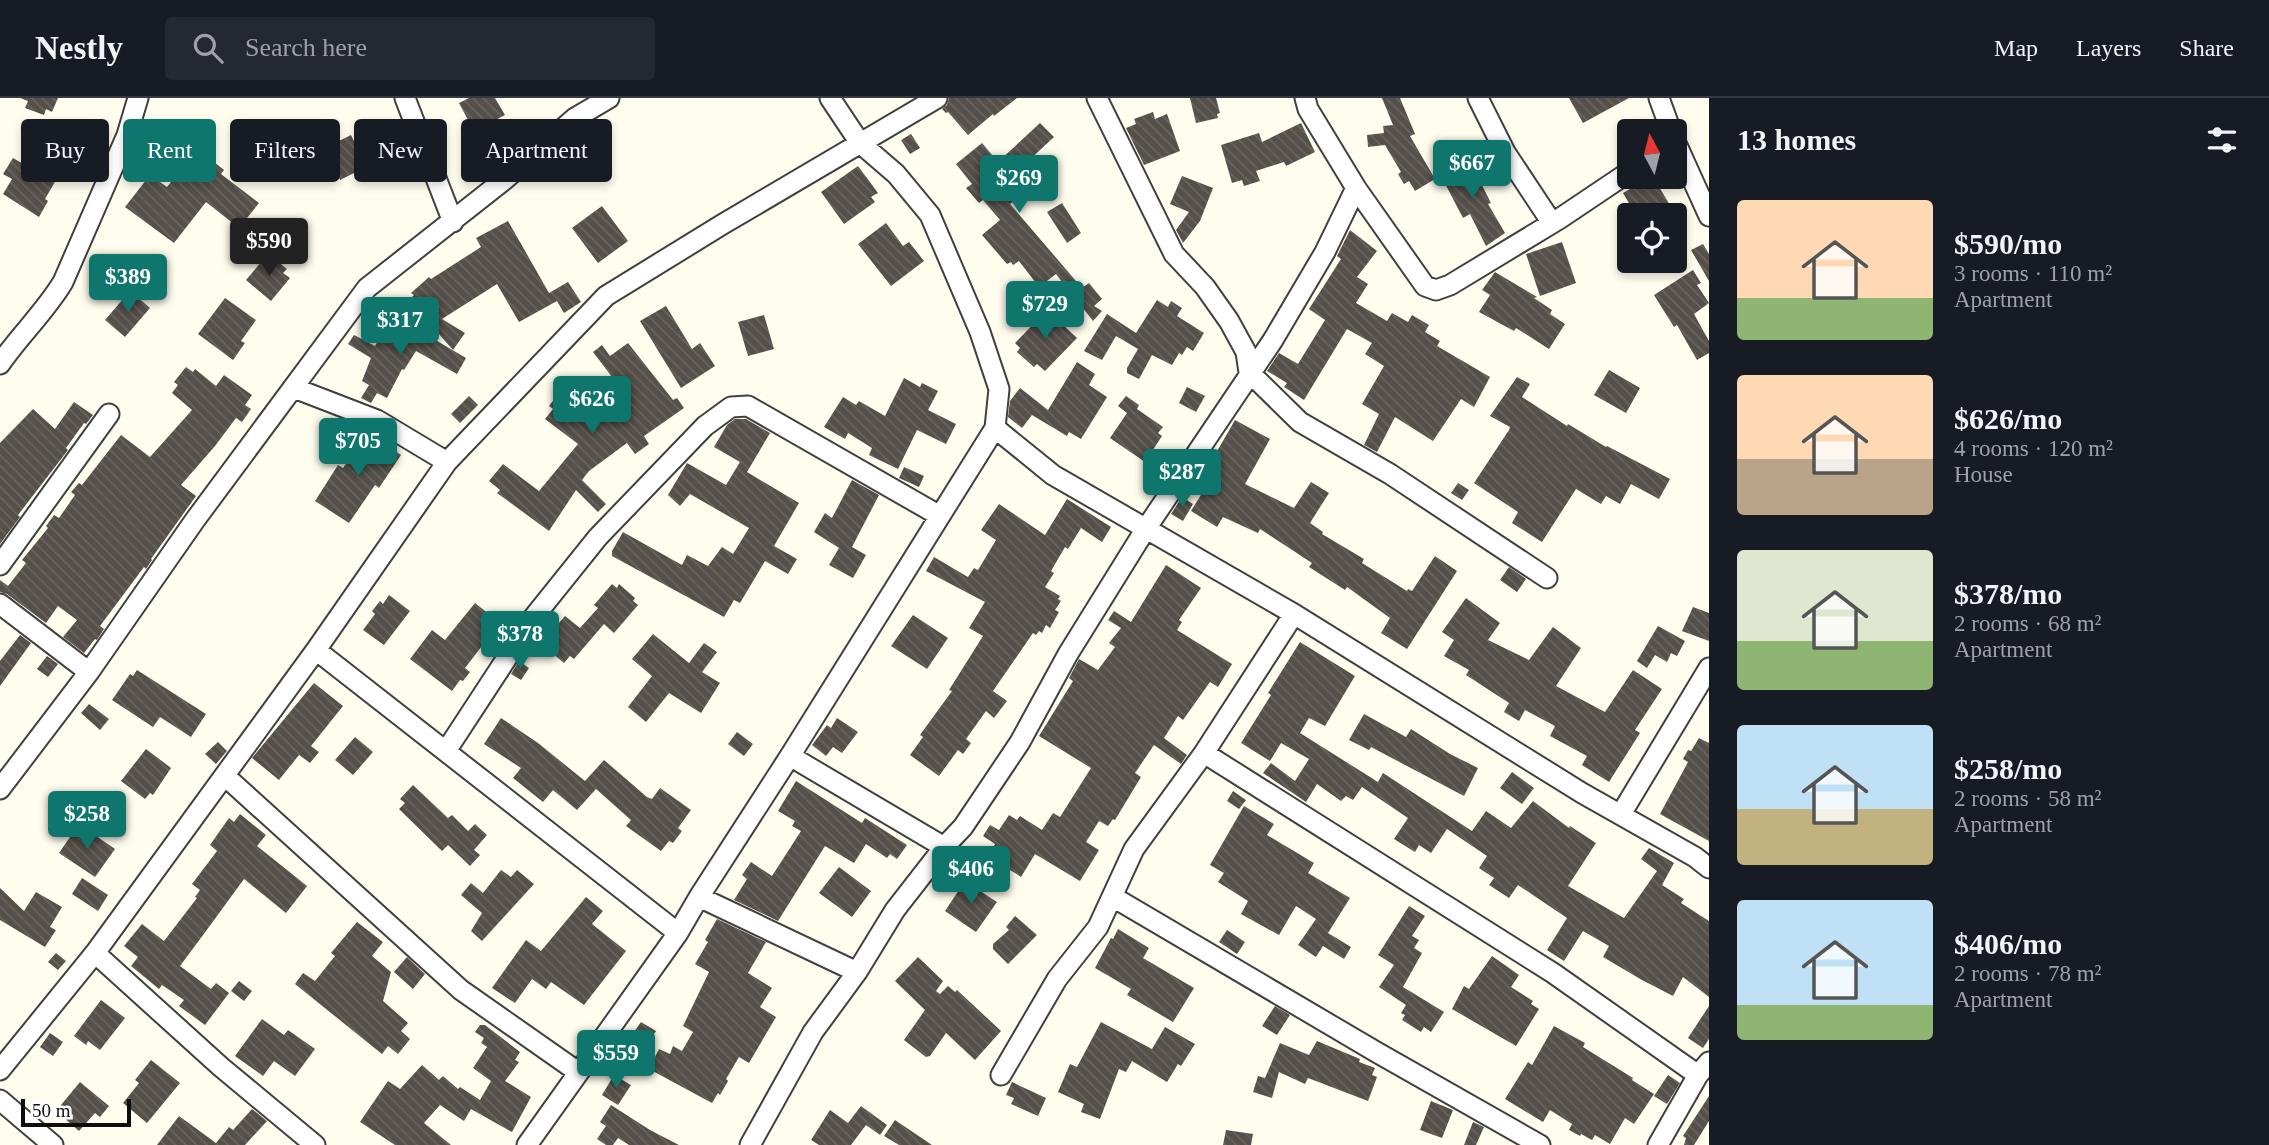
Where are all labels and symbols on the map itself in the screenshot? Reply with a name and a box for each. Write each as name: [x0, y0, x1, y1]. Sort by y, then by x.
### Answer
north arrow: [1617, 119, 1687, 189]
pin: $667: [1431, 140, 1513, 200]
pin: $269: [978, 156, 1060, 215]
pin: $590: [228, 218, 310, 278]
pin: $389: [87, 254, 169, 314]
pin: $729: [1004, 282, 1086, 341]
pin: $317: [359, 298, 441, 357]
pin: $626: [551, 376, 633, 436]
pin: $705: [317, 418, 399, 478]
pin: $287: [1141, 450, 1223, 509]
pin: $378: [479, 612, 561, 671]
pin: $258: [46, 792, 128, 851]
pin: $406: [930, 846, 1012, 906]
pin: $559: [575, 1030, 657, 1090]
scale bar: [21, 1096, 131, 1128]

